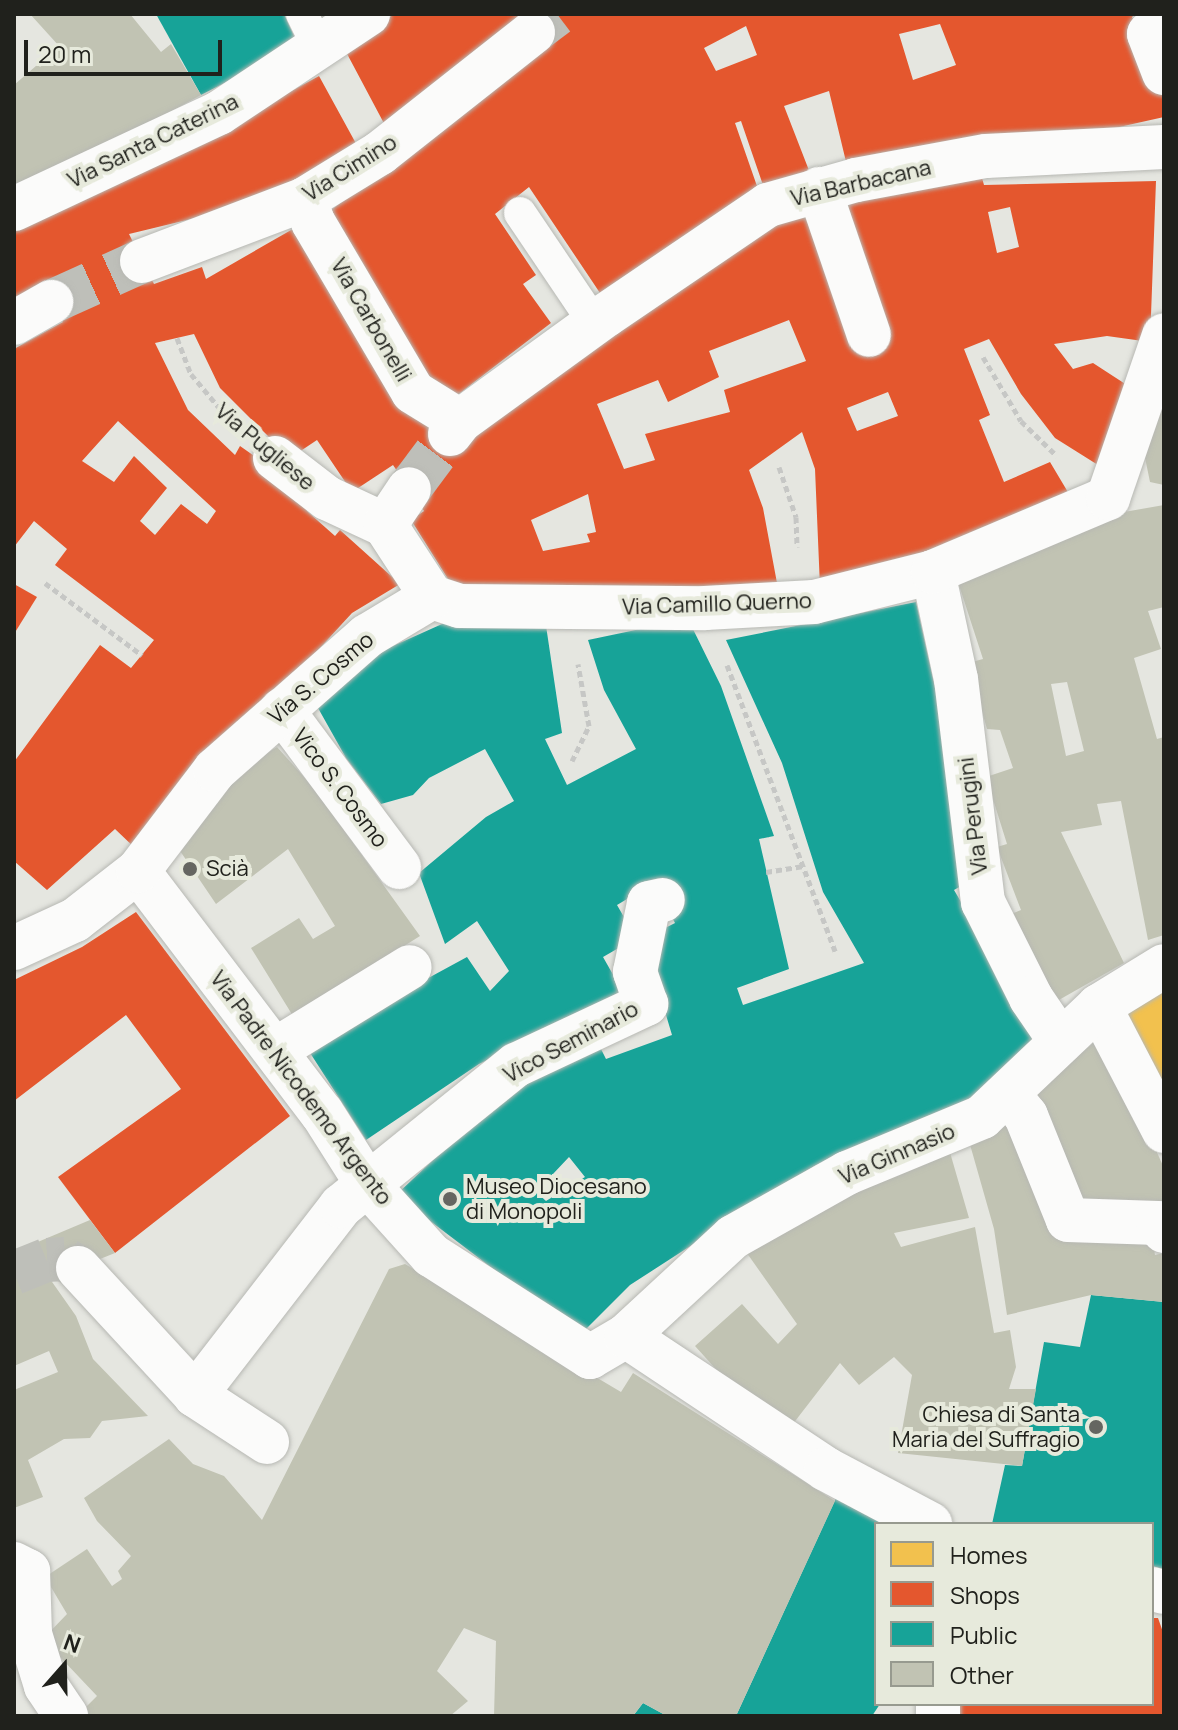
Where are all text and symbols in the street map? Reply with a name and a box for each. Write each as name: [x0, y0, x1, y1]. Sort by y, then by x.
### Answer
scale bar: [28, 24, 226, 74]
text: 20 m: [38, 37, 91, 70]
street label: Via Santa Caterina: [63, 88, 243, 194]
street label: Via Cimino: [298, 129, 402, 207]
street label: Via Barbacana: [788, 154, 934, 212]
street label: Via Carbonelli: [325, 254, 417, 386]
street label: Via Pugliese: [210, 398, 320, 496]
street label: Via Camillo Querno: [622, 587, 812, 621]
street label: Via S. Cosmo: [263, 626, 379, 730]
street label: Vico S. Cosmo: [287, 723, 393, 853]
street label: Via Perugini: [953, 756, 993, 876]
place label: Scià: [206, 856, 249, 882]
marker: Scià: [181, 860, 199, 878]
street label: Via Padre Nicodemo Argento: [205, 966, 397, 1210]
street label: Vico Seminario: [499, 995, 643, 1089]
street label: Via Ginnasio: [835, 1118, 959, 1190]
place label: Museo Diocesano di Monopoli: [466, 1173, 647, 1224]
marker: Museo Diocesano di Monopoli: [441, 1190, 459, 1208]
place label: Chiesa di Santa Maria del Suffragio: [892, 1401, 1080, 1452]
marker: Chiesa di Santa Maria del Suffragio: [1087, 1418, 1105, 1436]
legend: [874, 1522, 1154, 1706]
text: Homes: [950, 1538, 1028, 1571]
text: Shops: [950, 1578, 1020, 1611]
text: Public: [950, 1618, 1017, 1651]
north arrow: [24, 1626, 104, 1706]
text: N: [60, 1627, 85, 1660]
text: Other: [950, 1658, 1014, 1691]

